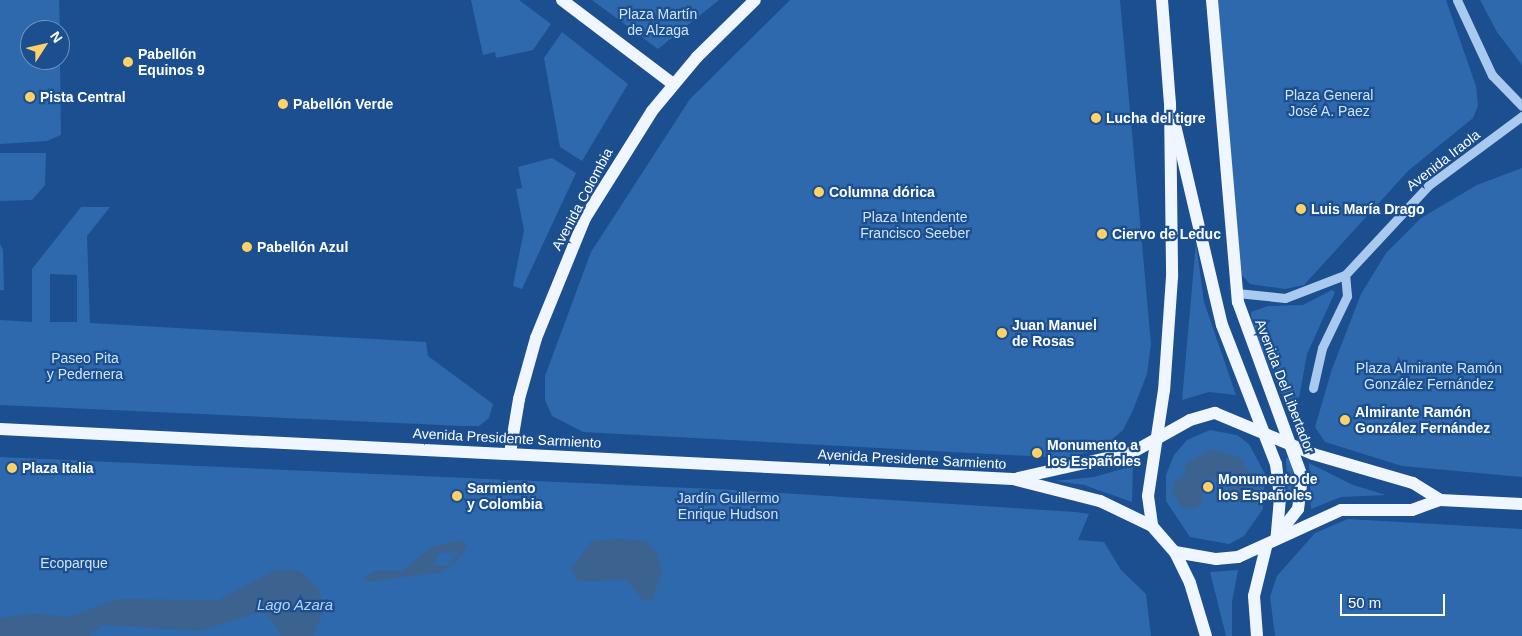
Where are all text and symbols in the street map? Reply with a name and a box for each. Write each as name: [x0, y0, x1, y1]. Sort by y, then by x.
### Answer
park label: Plaza Martín de Alzaga: [619, 6, 697, 38]
north arrow: [20, 20, 70, 70]
text: N: [47, 28, 66, 46]
place label: Pabellón Equinos 9: [138, 46, 205, 78]
marker: Pabellón Equinos 9: [122, 56, 134, 68]
park label: Plaza General José A. Paez: [1285, 87, 1373, 120]
place label: Pista Central: [40, 89, 126, 105]
marker: Pista Central: [24, 91, 36, 103]
place label: Pabellón Verde: [293, 96, 393, 112]
marker: Pabellón Verde: [277, 98, 289, 110]
place label: Lucha del tigre: [1106, 110, 1206, 126]
marker: Lucha del tigre: [1090, 112, 1102, 124]
street label: Avenida Iraola: [1403, 126, 1483, 194]
street label: Avenida Colombia: [548, 145, 616, 253]
place label: Columna dórica: [829, 184, 935, 200]
marker: Columna dórica: [813, 186, 825, 198]
place label: Luis María Drago: [1311, 201, 1425, 217]
marker: Luis María Drago: [1295, 203, 1307, 215]
park label: Plaza Intendente Francisco Seeber: [860, 209, 970, 242]
place label: Ciervo de Leduc: [1112, 226, 1221, 242]
marker: Ciervo de Leduc: [1096, 228, 1108, 240]
place label: Pabellón Azul: [257, 239, 349, 255]
marker: Pabellón Azul: [241, 241, 253, 253]
place label: Juan Manuel de Rosas: [1012, 317, 1097, 350]
street label: Avenida Del Libertador: [1252, 317, 1318, 455]
marker: Juan Manuel de Rosas: [996, 327, 1008, 339]
park label: Paseo Pita y Pedernera: [47, 350, 123, 382]
park label: Plaza Almirante Ramón González Fernández: [1355, 360, 1503, 392]
place label: Almirante Ramón González Fernández: [1355, 404, 1490, 437]
marker: Almirante Ramón González Fernández: [1339, 414, 1351, 426]
street label: Avenida Presidente Sarmiento: [412, 425, 602, 451]
place label: Monumento a los Españoles: [1047, 437, 1141, 470]
street label: Avenida Presidente Sarmiento: [817, 446, 1007, 472]
marker: Monumento a los Españoles: [1031, 447, 1043, 459]
place label: Plaza Italia: [22, 460, 94, 476]
marker: Plaza Italia: [6, 462, 18, 474]
place label: Monumento de los Españoles: [1218, 471, 1318, 504]
place label: Sarmiento y Colombia: [467, 480, 542, 512]
marker: Monumento de los Españoles: [1202, 481, 1214, 493]
marker: Sarmiento y Colombia: [451, 490, 463, 502]
park label: Jardín Guillermo Enrique Hudson: [677, 490, 779, 522]
park label: Ecoparque: [40, 555, 108, 571]
scale bar: [1342, 584, 1447, 616]
text: 50 m: [1348, 594, 1381, 611]
water label: Lago Azara: [257, 596, 333, 614]

